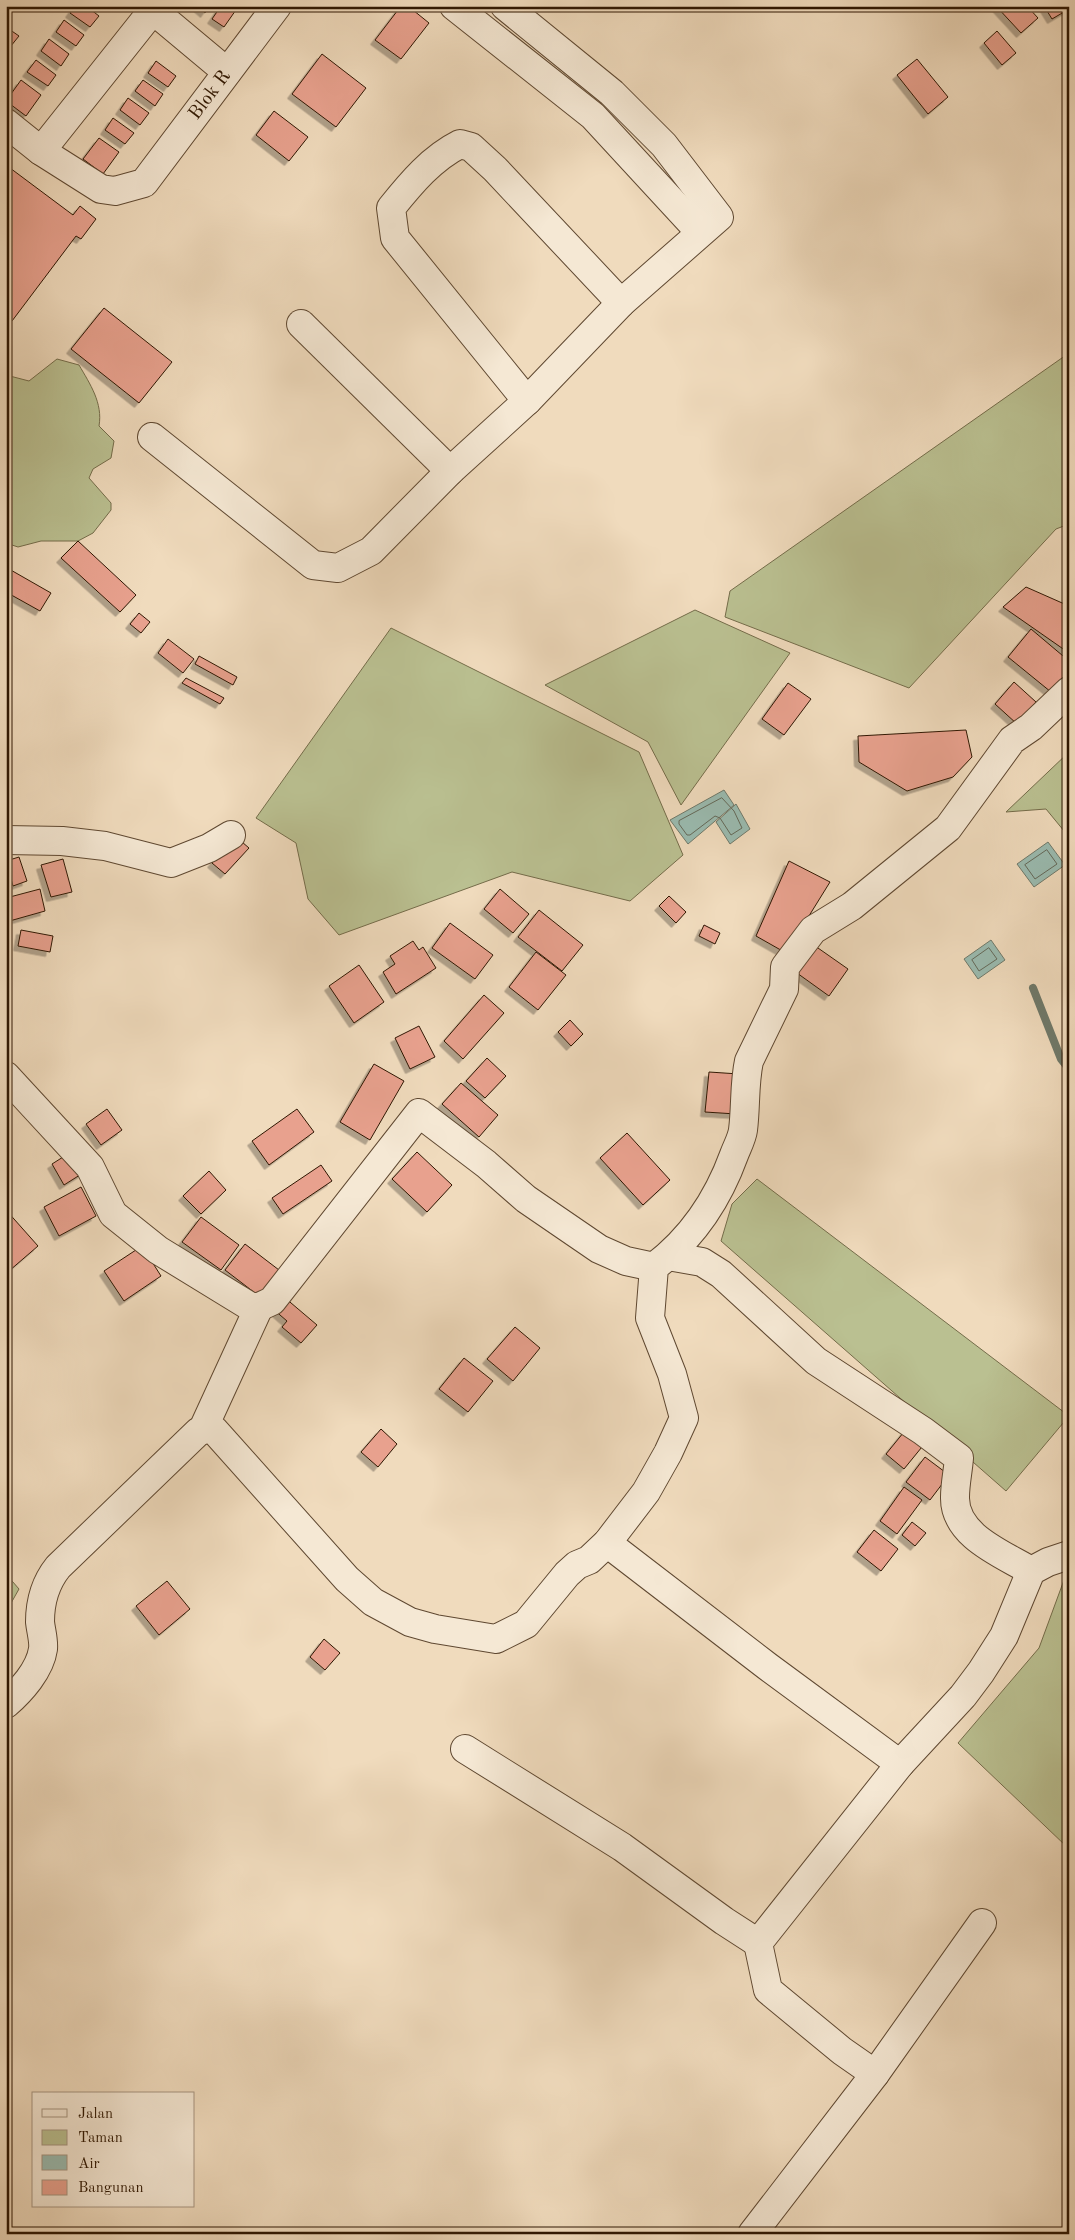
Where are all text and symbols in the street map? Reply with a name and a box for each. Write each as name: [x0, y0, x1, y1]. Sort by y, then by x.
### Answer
street label: Blok R: [185, 67, 235, 123]
legend: [32, 2092, 195, 2208]
text: Jalan: [78, 2107, 113, 2122]
text: Taman: [78, 2131, 123, 2146]
text: Air: [78, 2157, 100, 2172]
text: Bangunan: [78, 2181, 144, 2196]

